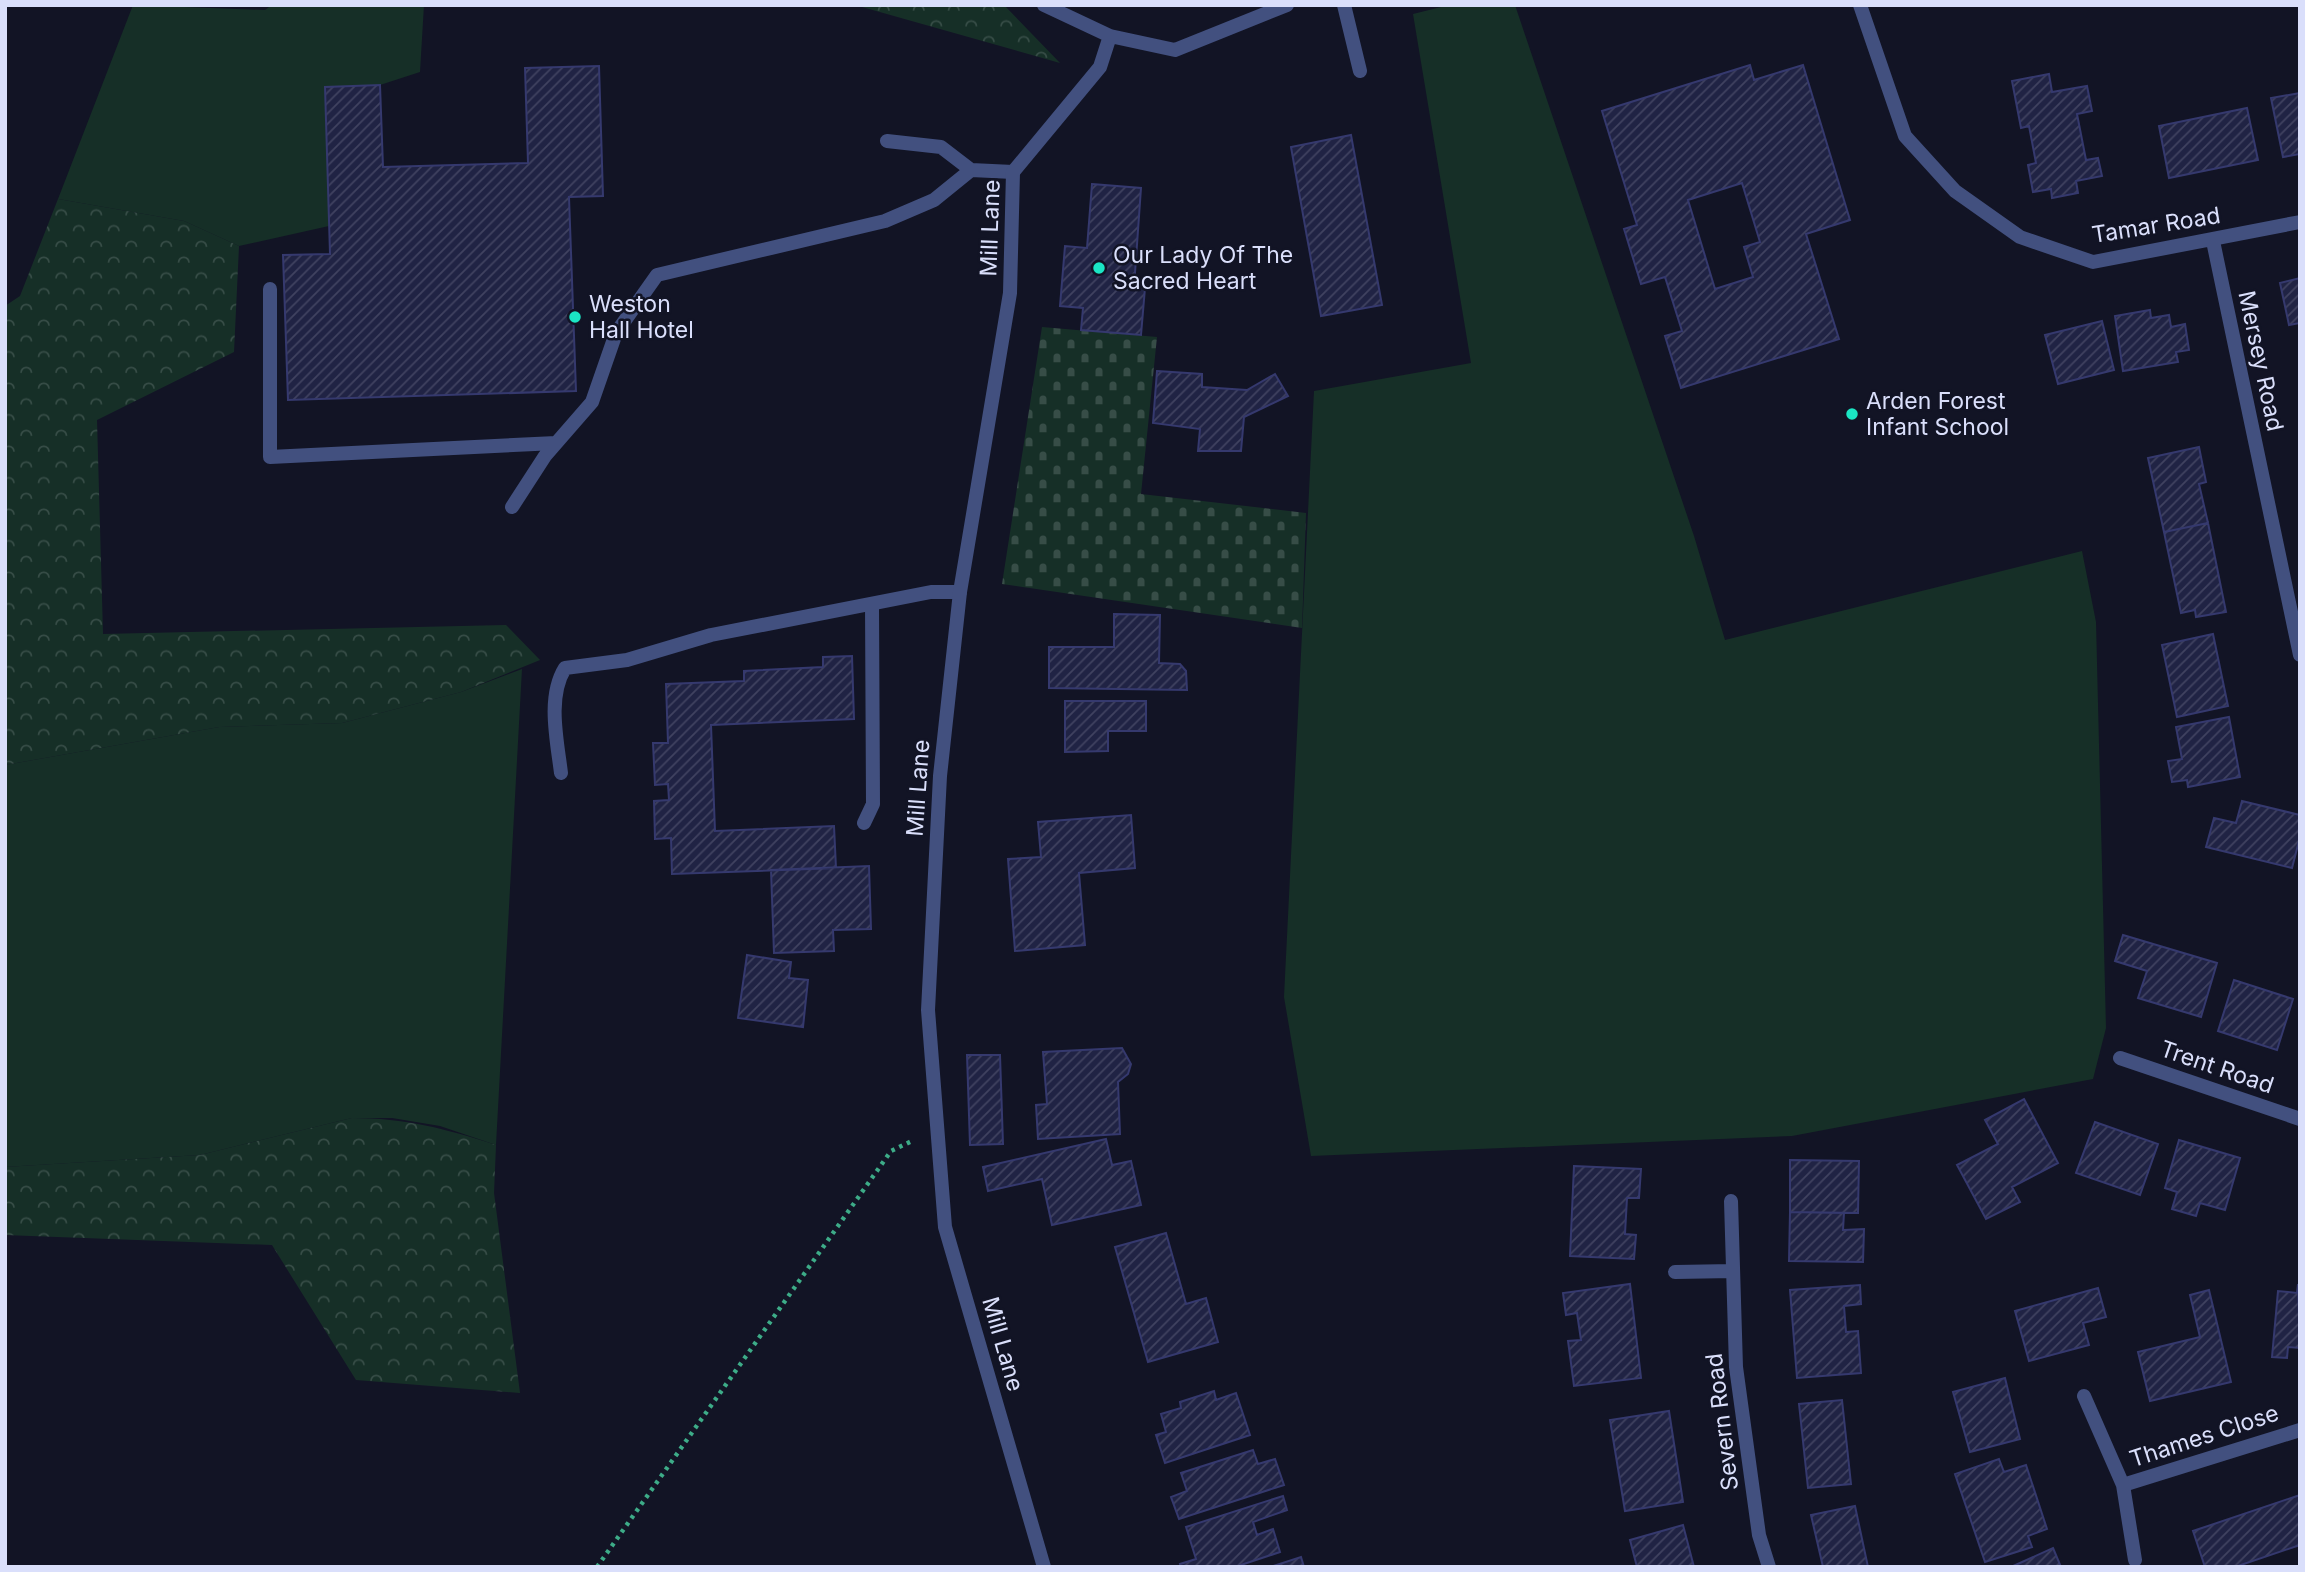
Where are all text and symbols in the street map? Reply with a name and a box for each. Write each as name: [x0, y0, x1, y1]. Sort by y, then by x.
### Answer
street label: Mill Lane: [974, 179, 1006, 277]
street label: Tamar Road: [2090, 201, 2222, 249]
place label: Our Lady Of The Sacred Heart: [1113, 241, 1293, 295]
marker: Our Lady Of The Sacred Heart: [1091, 260, 1107, 276]
street label: Mersey Road: [2232, 288, 2290, 434]
place label: Weston Hall Hotel: [589, 290, 694, 344]
marker: Weston Hall Hotel: [567, 309, 583, 325]
place label: Arden Forest Infant School: [1866, 387, 2009, 441]
marker: Arden Forest Infant School: [1844, 406, 1860, 422]
street label: Mill Lane: [901, 739, 935, 837]
street label: Trent Road: [2157, 1035, 2277, 1099]
street label: Mill Lane: [976, 1294, 1030, 1394]
street label: Severn Road: [1700, 1352, 1744, 1492]
street label: Thames Close: [2126, 1399, 2282, 1473]

